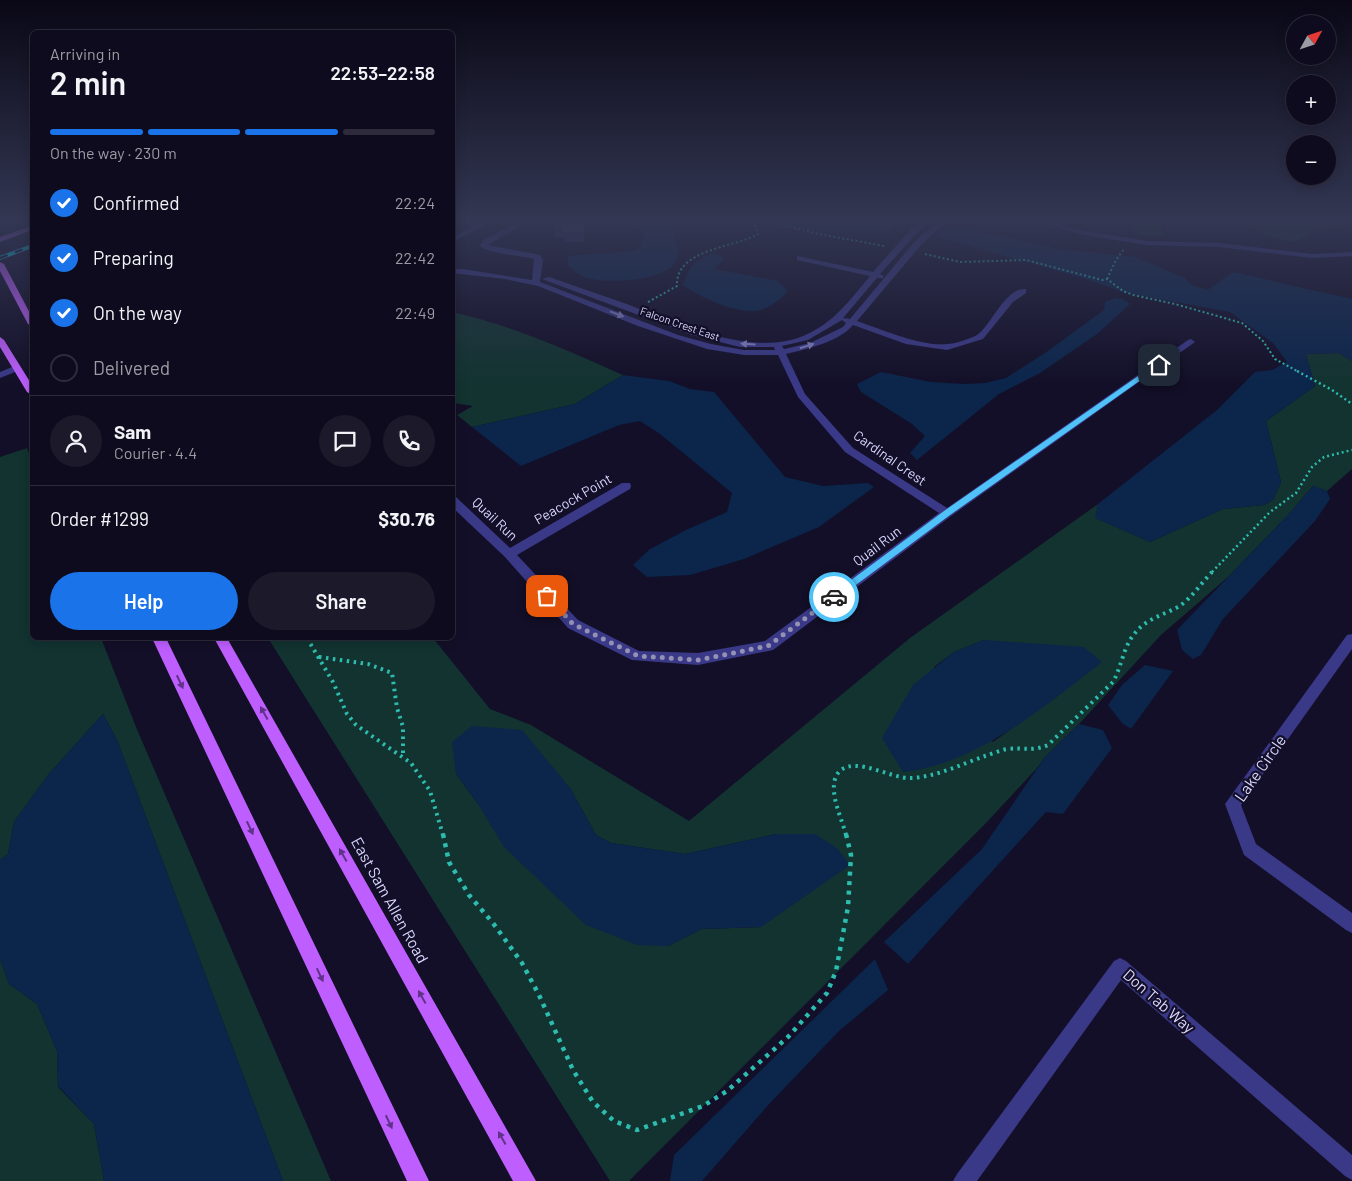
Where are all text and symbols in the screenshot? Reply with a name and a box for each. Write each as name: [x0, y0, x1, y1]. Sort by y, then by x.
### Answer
north arrow: [1286, 15, 1336, 65]
map controls: [1286, 15, 1336, 185]
text: Arriving in: [50, 44, 120, 63]
text: 22:53–22:58: [330, 61, 435, 84]
text: 2 min: [50, 63, 126, 101]
button: +: [1286, 75, 1336, 125]
button: −: [1286, 135, 1336, 185]
text: On the way · 230 m: [50, 143, 177, 162]
icon: check: [50, 189, 78, 217]
text: Confirmed: [93, 191, 180, 214]
text: 22:24: [395, 193, 435, 212]
icon: check: [50, 244, 78, 272]
text: Preparing: [93, 246, 174, 269]
text: 22:42: [395, 248, 435, 267]
icon: check: [50, 299, 78, 327]
text: On the way: [93, 301, 182, 324]
text: 22:49: [395, 303, 435, 322]
street label: Falcon Crest East: [639, 304, 722, 343]
one-way arrow: [610, 310, 625, 318]
one-way arrow: [739, 340, 755, 348]
one-way arrow: [800, 342, 815, 350]
pin: [1138, 344, 1180, 386]
icon: home: [1145, 351, 1173, 379]
text: Delivered: [93, 356, 170, 379]
button: person: [50, 415, 102, 467]
button: chat: [319, 415, 371, 467]
button: phone: [383, 415, 435, 467]
text: Sam: [114, 420, 151, 443]
street label: Cardinal Crest: [851, 426, 930, 489]
text: Courier · 4.4: [114, 443, 197, 462]
street label: Peacock Point: [531, 470, 614, 528]
street label: Quail Run: [469, 493, 522, 544]
text: Order #1299: [50, 507, 149, 530]
text: $30.76: [378, 507, 435, 530]
street label: Quail Run: [849, 522, 904, 569]
button: Help: [50, 572, 238, 630]
button: Share: [248, 572, 435, 630]
courier: [809, 572, 859, 622]
pin: [526, 575, 568, 617]
icon: bag: [533, 582, 561, 610]
icon: car: [820, 583, 848, 611]
one-way arrow: [176, 674, 185, 689]
one-way arrow: [259, 706, 268, 720]
street label: Lake Circle: [1230, 731, 1289, 805]
one-way arrow: [246, 821, 254, 835]
street label: East Sam Allen Road: [348, 833, 433, 966]
one-way arrow: [339, 847, 347, 862]
street label: Don Tab Way: [1120, 965, 1199, 1037]
one-way arrow: [316, 968, 324, 982]
one-way arrow: [418, 990, 427, 1003]
one-way arrow: [386, 1115, 394, 1129]
one-way arrow: [497, 1132, 506, 1145]

